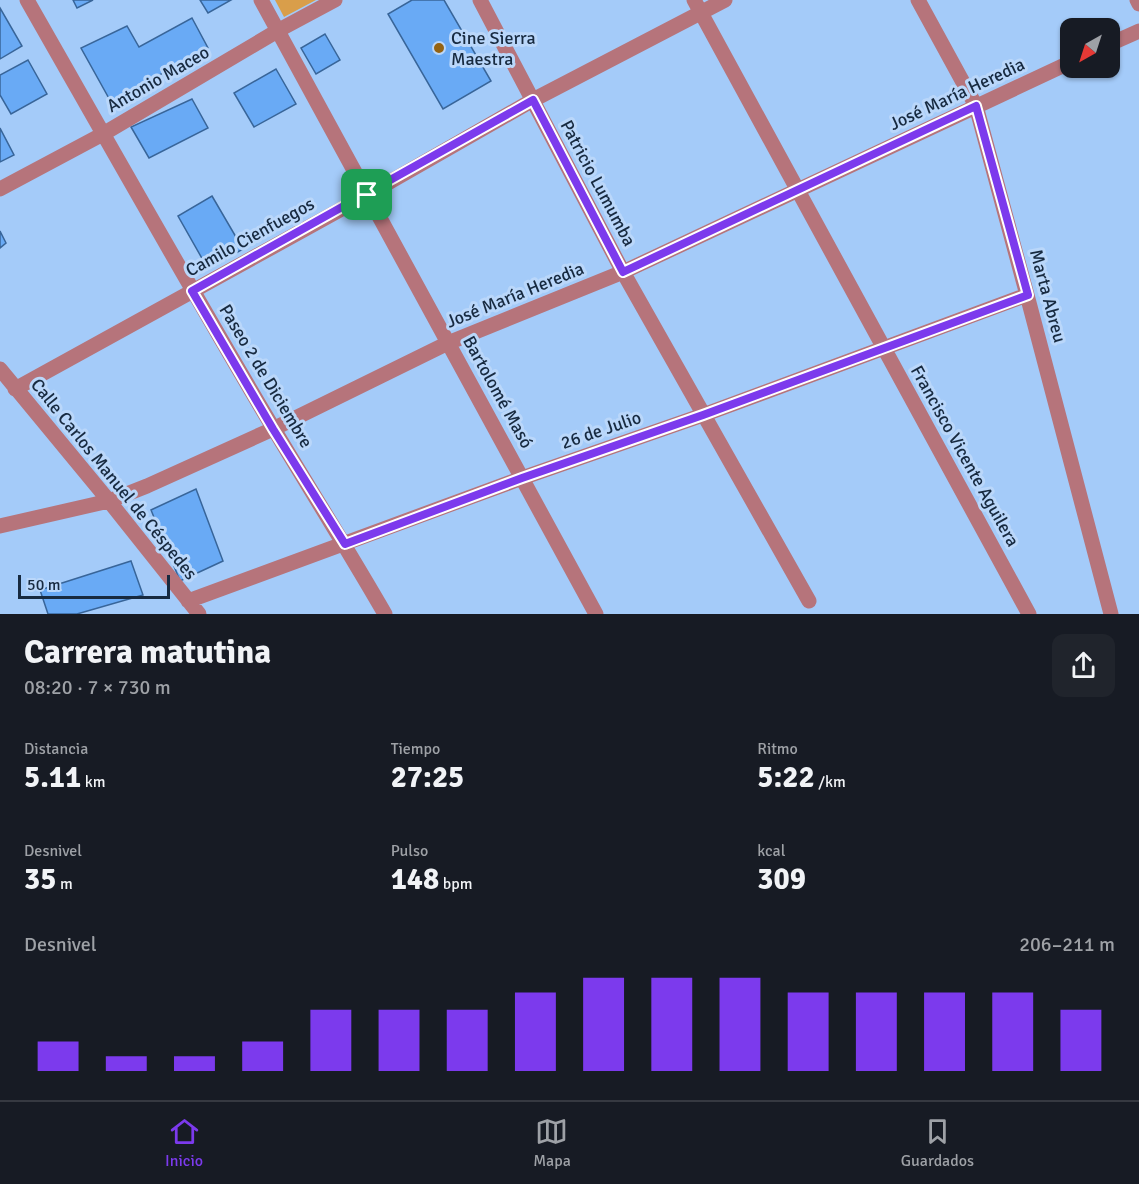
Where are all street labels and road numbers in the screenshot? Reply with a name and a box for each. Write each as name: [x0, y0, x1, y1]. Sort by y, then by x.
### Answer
street label: Antonio Maceo: [103, 41, 213, 117]
street label: José María Heredia: [886, 53, 1028, 135]
street label: Patricio Lumumba: [555, 116, 641, 250]
street label: Camilo Cienfuegos: [182, 192, 318, 281]
street label: Marta Abreu: [1025, 247, 1071, 345]
street label: José María Heredia: [443, 257, 587, 333]
street label: Paseo 2 de Diciembre: [214, 300, 318, 452]
street label: Bartolomé Masó: [458, 332, 538, 452]
street label: Francisco Vicente Aguilera: [906, 362, 1024, 550]
street label: Calle Carlos Manuel de Céspedes: [26, 374, 202, 584]
street label: 26 de Julio: [558, 406, 644, 454]

